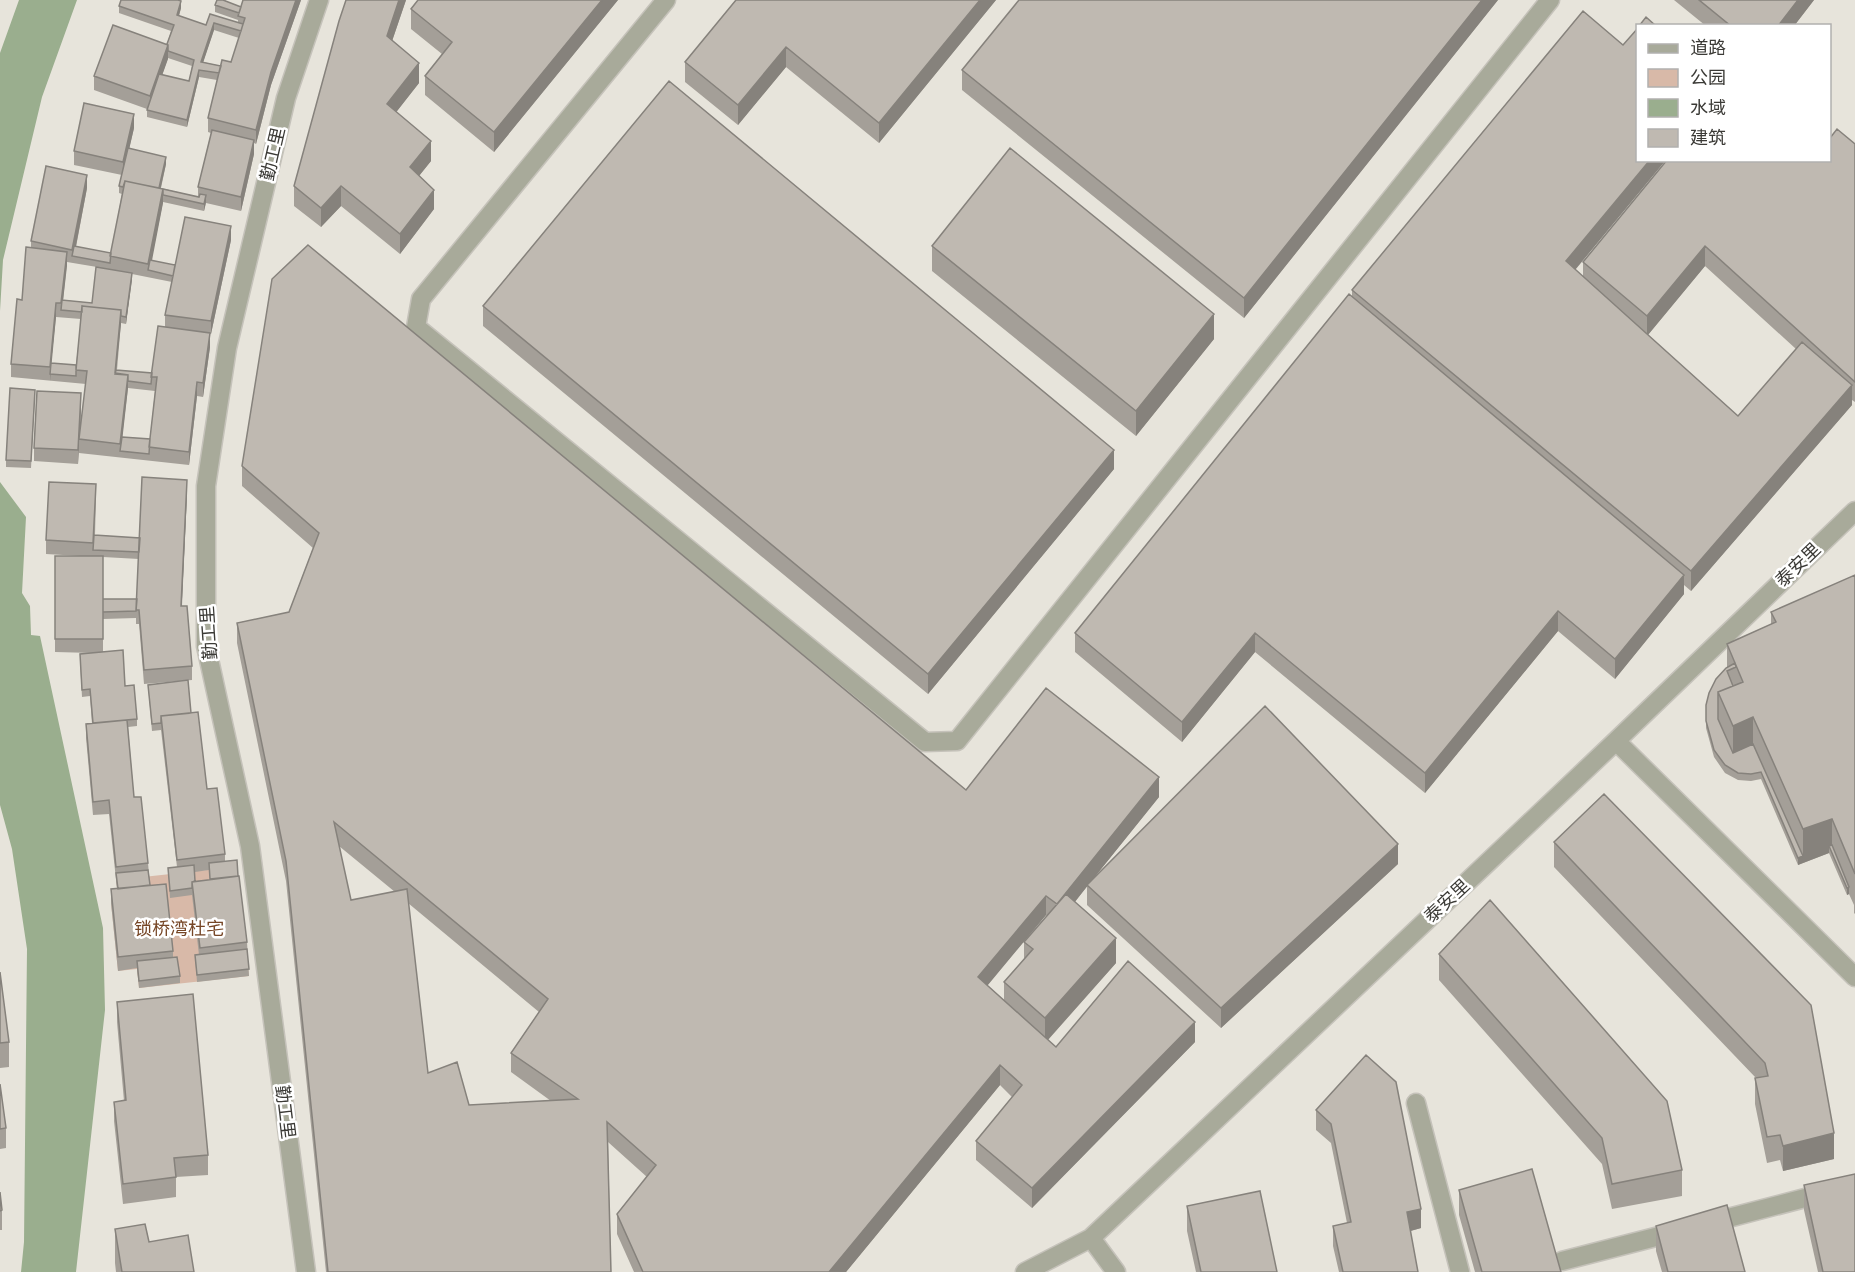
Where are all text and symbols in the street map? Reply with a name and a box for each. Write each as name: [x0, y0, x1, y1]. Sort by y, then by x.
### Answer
legend: [1636, 24, 1831, 162]
text: 道路: [1690, 36, 1726, 59]
text: 公园: [1690, 66, 1726, 89]
text: 水域: [1690, 96, 1726, 119]
street label: 勤工里: [255, 125, 290, 183]
text: 建筑: [1690, 126, 1726, 149]
street label: 泰安里: [1770, 538, 1825, 592]
street label: 勤工里: [195, 605, 222, 661]
street label: 泰安里: [1419, 874, 1474, 927]
park label: 锁桥湾杜宅: [134, 917, 224, 940]
street label: 勤工里: [271, 1084, 300, 1140]

